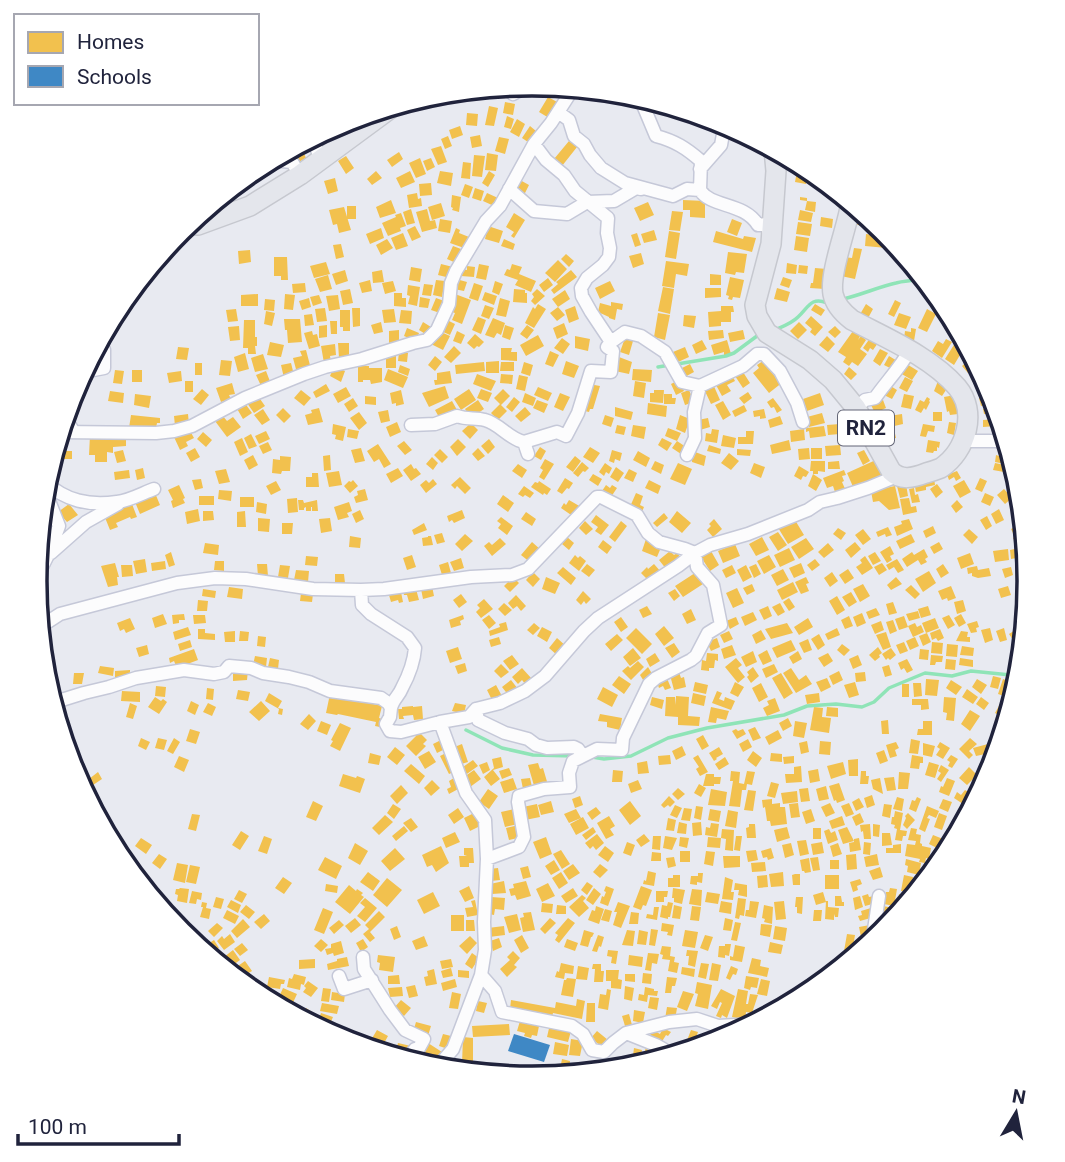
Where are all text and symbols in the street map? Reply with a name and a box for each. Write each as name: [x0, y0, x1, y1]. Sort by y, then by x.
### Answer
legend: [14, 14, 259, 105]
text: Homes: [77, 30, 144, 54]
text: Schools: [77, 65, 152, 89]
road number: RN2: [838, 410, 894, 446]
north arrow: [981, 1078, 1051, 1148]
text: N: [1010, 1084, 1027, 1109]
scale bar: [18, 1102, 178, 1146]
text: 100 m: [28, 1115, 87, 1139]

